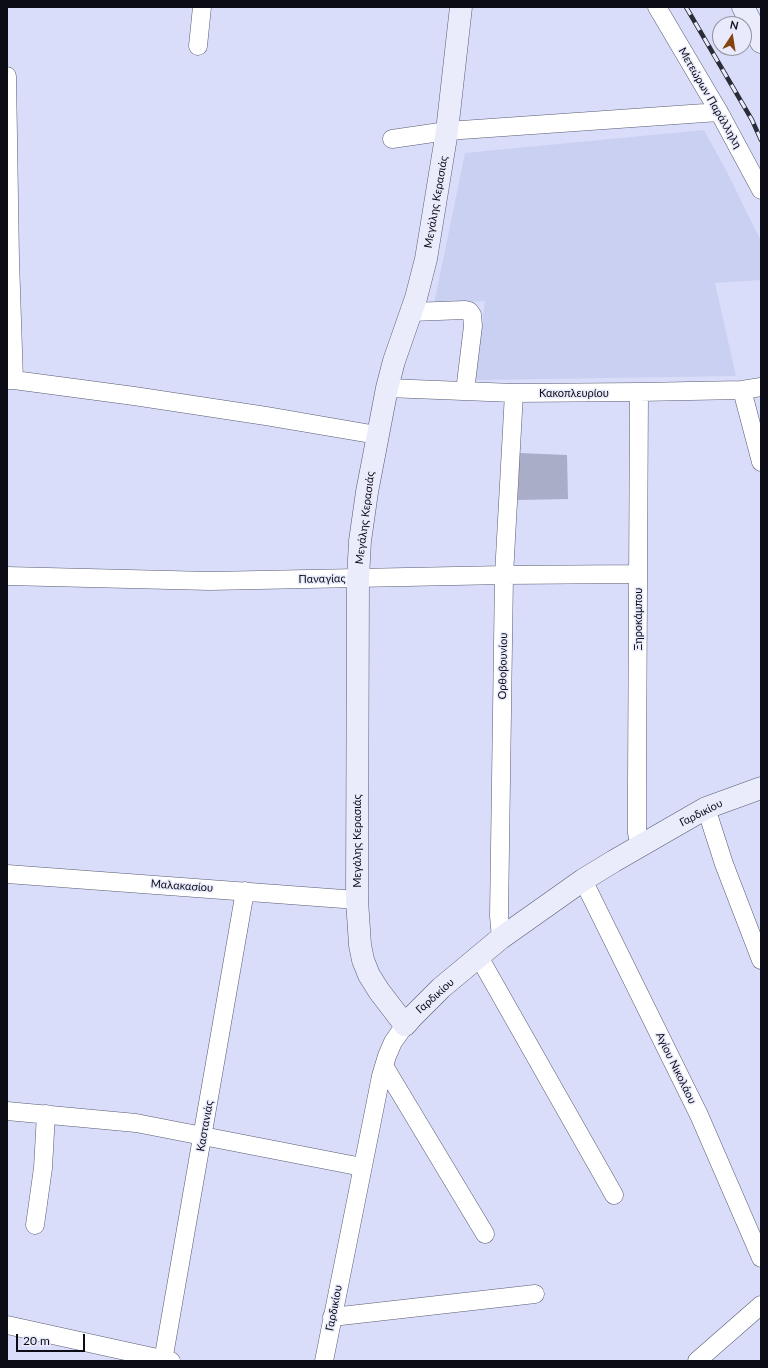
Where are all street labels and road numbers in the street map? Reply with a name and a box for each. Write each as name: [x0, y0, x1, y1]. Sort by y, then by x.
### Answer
street label: Μετεώρων Παράλληλη: [676, 45, 744, 151]
street label: Μεγάλης Κερασιάς: [421, 155, 451, 249]
street label: Κακοπλευρίου: [539, 386, 609, 400]
street label: Μεγάλης Κερασιάς: [353, 471, 377, 565]
street label: Παναγίας: [298, 572, 346, 586]
street label: Ξηροκάμπου: [631, 588, 645, 650]
street label: Ορθοβουνίου: [496, 632, 510, 700]
street label: Μεγάλης Κερασιάς: [350, 794, 364, 888]
street label: Γαρδικίου: [677, 797, 725, 829]
street label: Μαλακασίου: [150, 877, 214, 895]
street label: Γαρδικίου: [413, 976, 457, 1016]
street label: Αγίου Νικολάου: [653, 1030, 699, 1106]
street label: Καστανιάς: [194, 1099, 216, 1153]
street label: Γαρδικίου: [323, 1284, 345, 1332]

